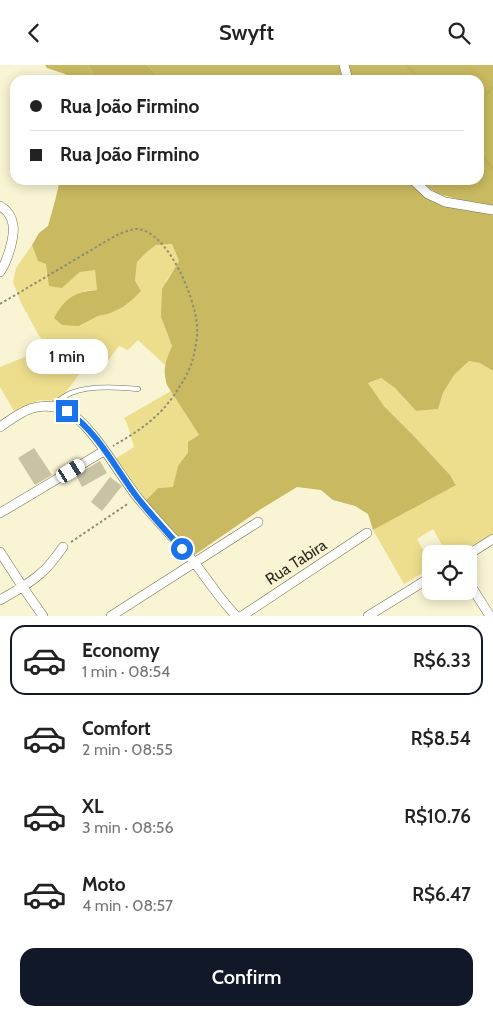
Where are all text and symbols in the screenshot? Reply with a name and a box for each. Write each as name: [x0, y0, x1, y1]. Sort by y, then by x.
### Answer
icon: back: [20, 19, 48, 47]
text: Swyft: [219, 19, 274, 46]
icon: search: [445, 19, 473, 47]
text: Rua João Firmino: [60, 95, 199, 118]
text: Rua João Firmino: [60, 143, 199, 166]
callout: 1 min: [26, 339, 108, 373]
text: 1 min: [49, 347, 85, 366]
route end: [56, 400, 78, 422]
car: [54, 457, 87, 485]
street label: Rua Tabira: [262, 535, 330, 589]
route start: [171, 538, 193, 560]
map controls: [422, 545, 477, 600]
button: locate: [422, 545, 477, 600]
icon: car: [22, 638, 67, 683]
text: Economy: [82, 639, 160, 662]
text: R$6.33: [413, 649, 471, 672]
text: 1 min · 08:54: [82, 662, 170, 681]
icon: car: [22, 716, 67, 761]
text: Comfort: [82, 717, 151, 740]
text: R$8.54: [411, 727, 471, 750]
text: 2 min · 08:55: [82, 740, 173, 759]
icon: car: [22, 794, 67, 839]
text: XL: [82, 795, 103, 818]
text: R$10.76: [404, 805, 471, 828]
text: 3 min · 08:56: [82, 818, 174, 837]
icon: car: [22, 872, 67, 917]
text: Moto: [82, 873, 126, 896]
text: R$6.47: [412, 883, 471, 906]
text: 4 min · 08:57: [82, 896, 173, 915]
button: Confirm: [20, 948, 473, 1006]

